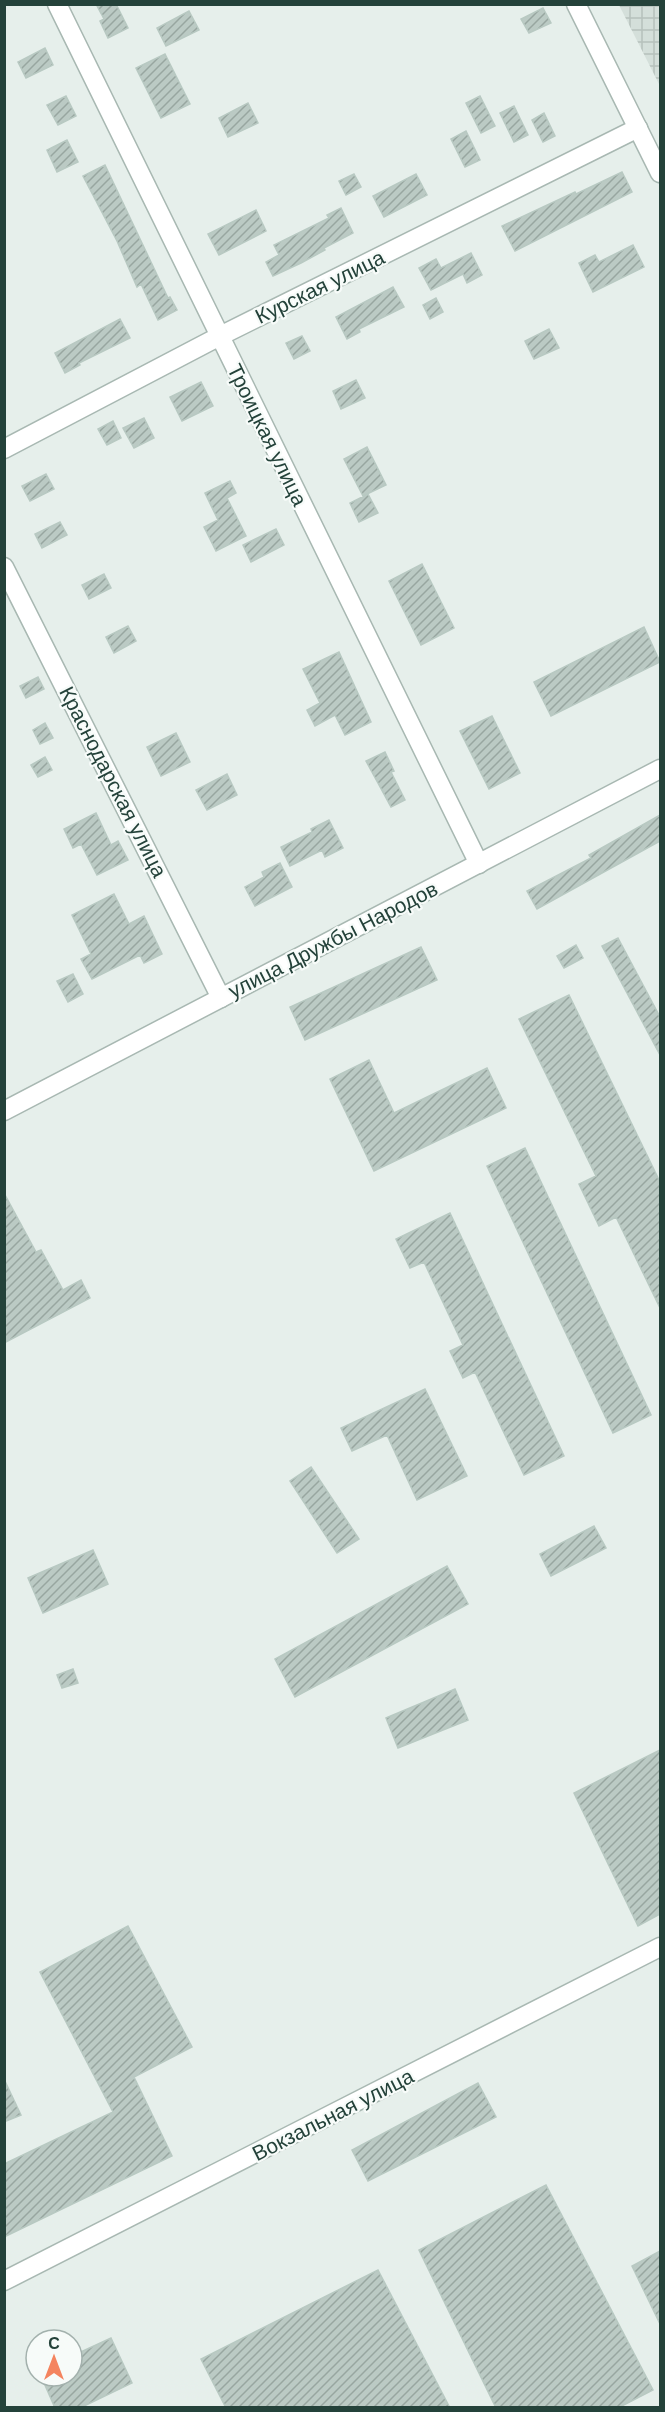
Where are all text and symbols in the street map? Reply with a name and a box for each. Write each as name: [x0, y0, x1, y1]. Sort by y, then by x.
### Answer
street label: Курская улица: [251, 243, 390, 330]
street label: Троицкая улица: [220, 359, 314, 511]
street label: Краснодарская улица: [53, 682, 174, 883]
street label: улица Дружбы Народов: [223, 875, 443, 1005]
street label: Вокзальная улица: [248, 2062, 419, 2168]
north arrow: [24, 2328, 84, 2388]
text: С: [48, 2333, 60, 2354]

